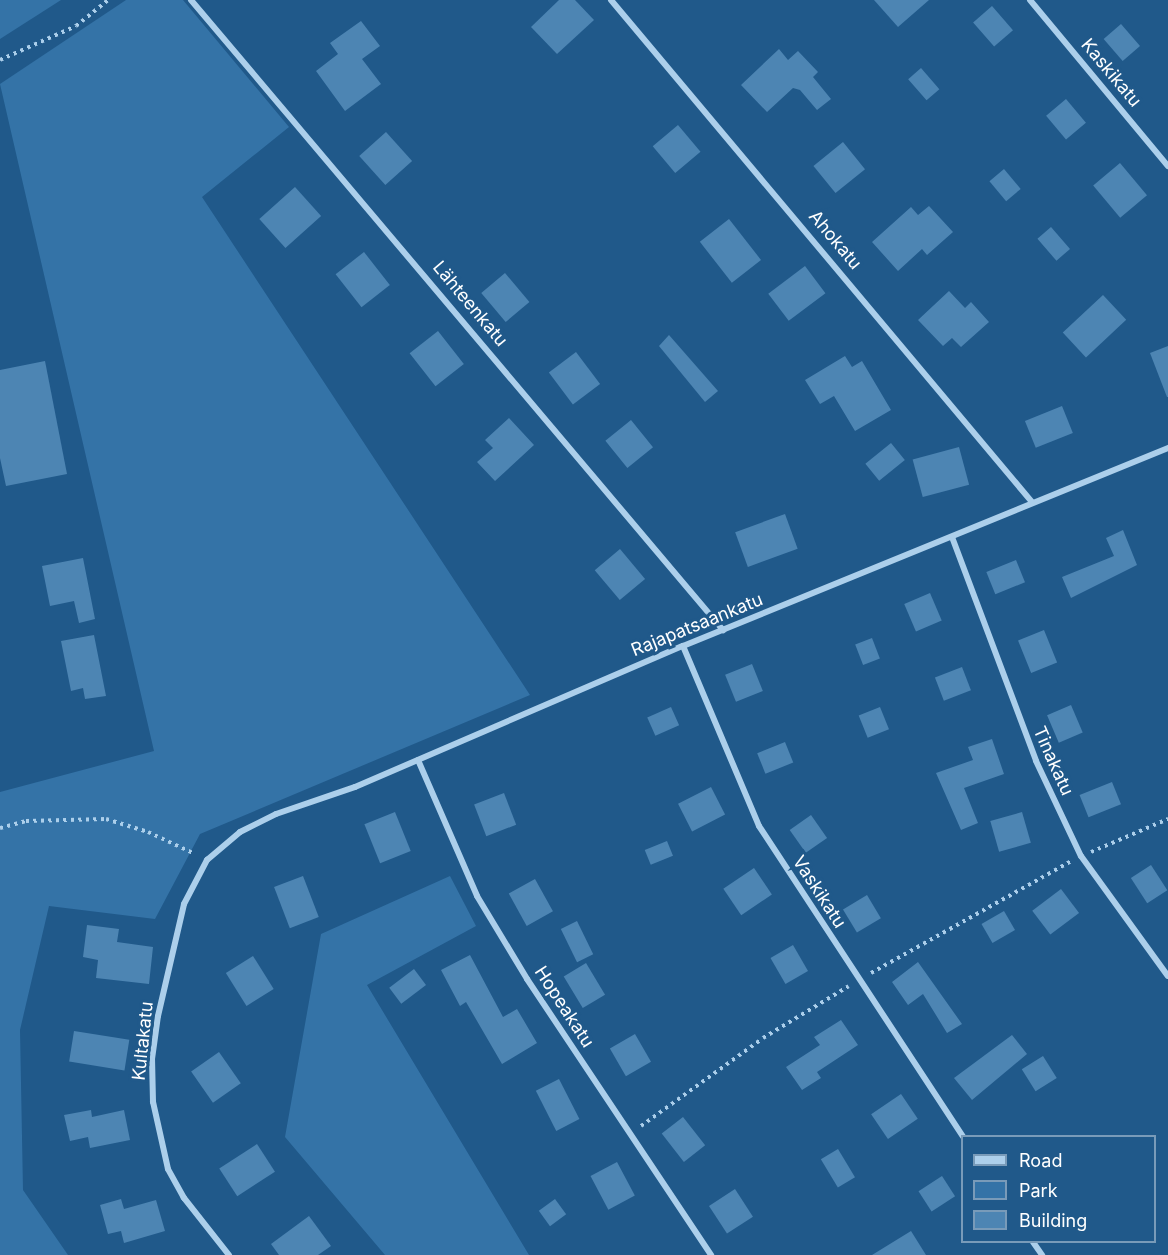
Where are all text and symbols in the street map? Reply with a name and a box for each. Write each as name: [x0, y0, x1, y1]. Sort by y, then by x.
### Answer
street label: Kaskikatu: [1076, 34, 1146, 112]
street label: Ahokatu: [804, 206, 866, 274]
street label: Lähteenkatu: [428, 257, 512, 351]
street label: Rajapatsaankatu: [628, 589, 766, 661]
street label: Tinakatu: [1028, 723, 1078, 799]
street label: Vaskikatu: [788, 852, 850, 932]
street label: Hopeakatu: [530, 962, 598, 1052]
street label: Kultakatu: [128, 1000, 158, 1082]
legend: [961, 1135, 1156, 1243]
text: Road: [1019, 1150, 1062, 1171]
text: Park: [1019, 1180, 1058, 1201]
text: Building: [1019, 1210, 1087, 1231]

